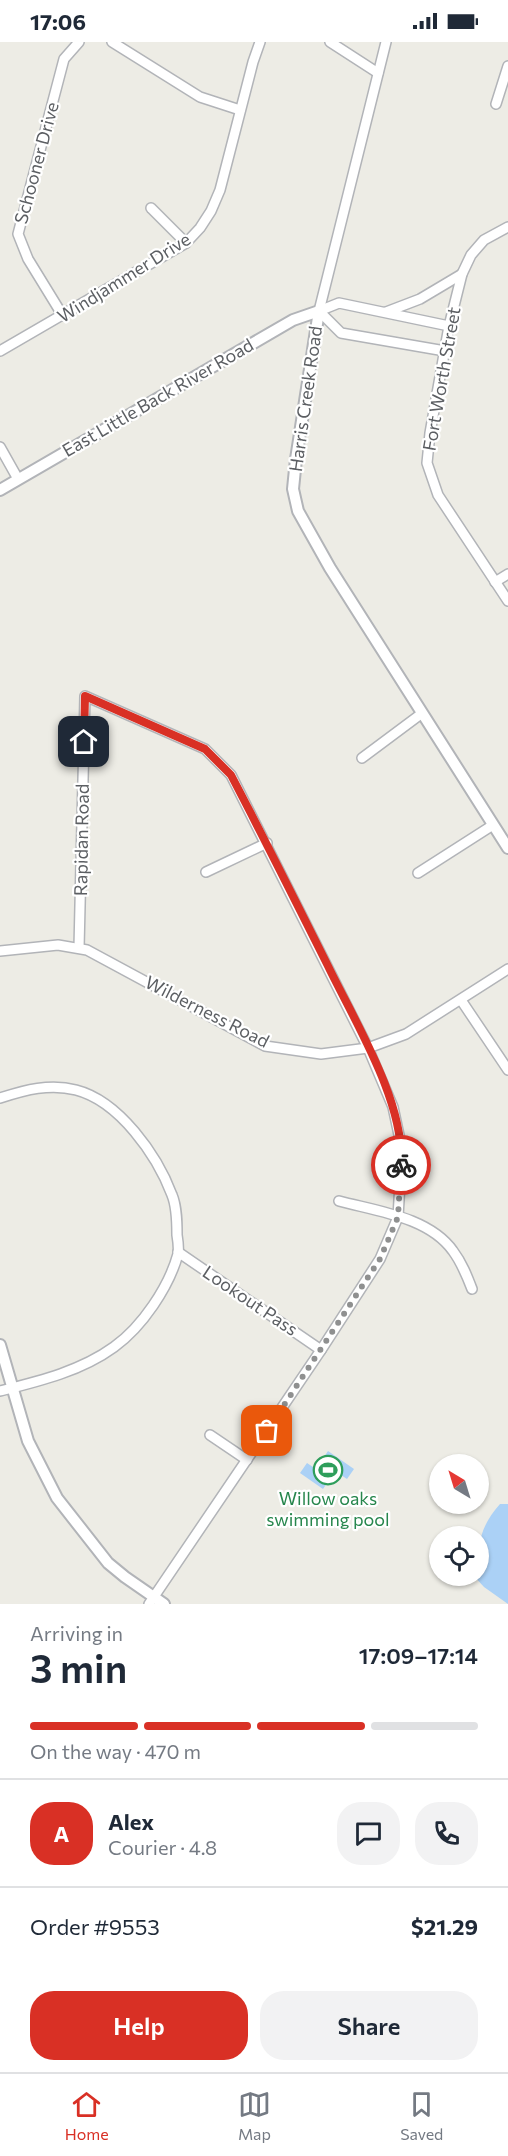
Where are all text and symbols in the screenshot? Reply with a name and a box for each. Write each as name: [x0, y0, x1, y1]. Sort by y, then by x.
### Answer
text: 17:06: [30, 8, 86, 35]
street label: Schooner Drive: [9, 99, 63, 226]
street label: Windjammer Drive: [53, 227, 194, 327]
street label: Fort Worth Street: [418, 305, 465, 453]
street label: Harris Creek Road: [284, 325, 326, 473]
street label: East Little Back River Road: [58, 333, 257, 461]
pin: [58, 716, 109, 767]
icon: home: [67, 725, 100, 758]
street label: Rapidan Road: [69, 784, 93, 896]
street label: Wilderness Road: [142, 970, 273, 1052]
courier: [371, 1135, 431, 1195]
icon: bike: [385, 1149, 418, 1182]
street label: Lookout Pass: [199, 1260, 302, 1340]
pin: [241, 1405, 292, 1456]
icon: bag: [250, 1414, 283, 1447]
sports icon: Willow oaks swimming pool: [312, 1454, 344, 1486]
north arrow: [429, 1454, 489, 1514]
map controls: [429, 1454, 489, 1586]
place label: Willow oaks swimming pool: [266, 1487, 390, 1530]
button: locate: [429, 1526, 489, 1586]
text: Arriving in: [30, 1621, 123, 1645]
text: 17:09–17:14: [359, 1642, 478, 1669]
text: 3 min: [30, 1643, 127, 1691]
text: On the way · 470 m: [30, 1739, 201, 1763]
button: chat: [337, 1802, 400, 1865]
button: phone: [415, 1802, 478, 1865]
text: Alex: [108, 1808, 154, 1835]
text: A: [54, 1820, 69, 1847]
text: Courier · 4.8: [108, 1835, 217, 1859]
text: Order #9553: [30, 1913, 160, 1940]
text: $21.29: [411, 1913, 478, 1940]
button: Help: [30, 1991, 248, 2060]
button: Share: [260, 1991, 478, 2060]
tab: Home: [65, 2088, 109, 2143]
tab: Map: [238, 2088, 271, 2143]
tab: Saved: [400, 2088, 443, 2143]

